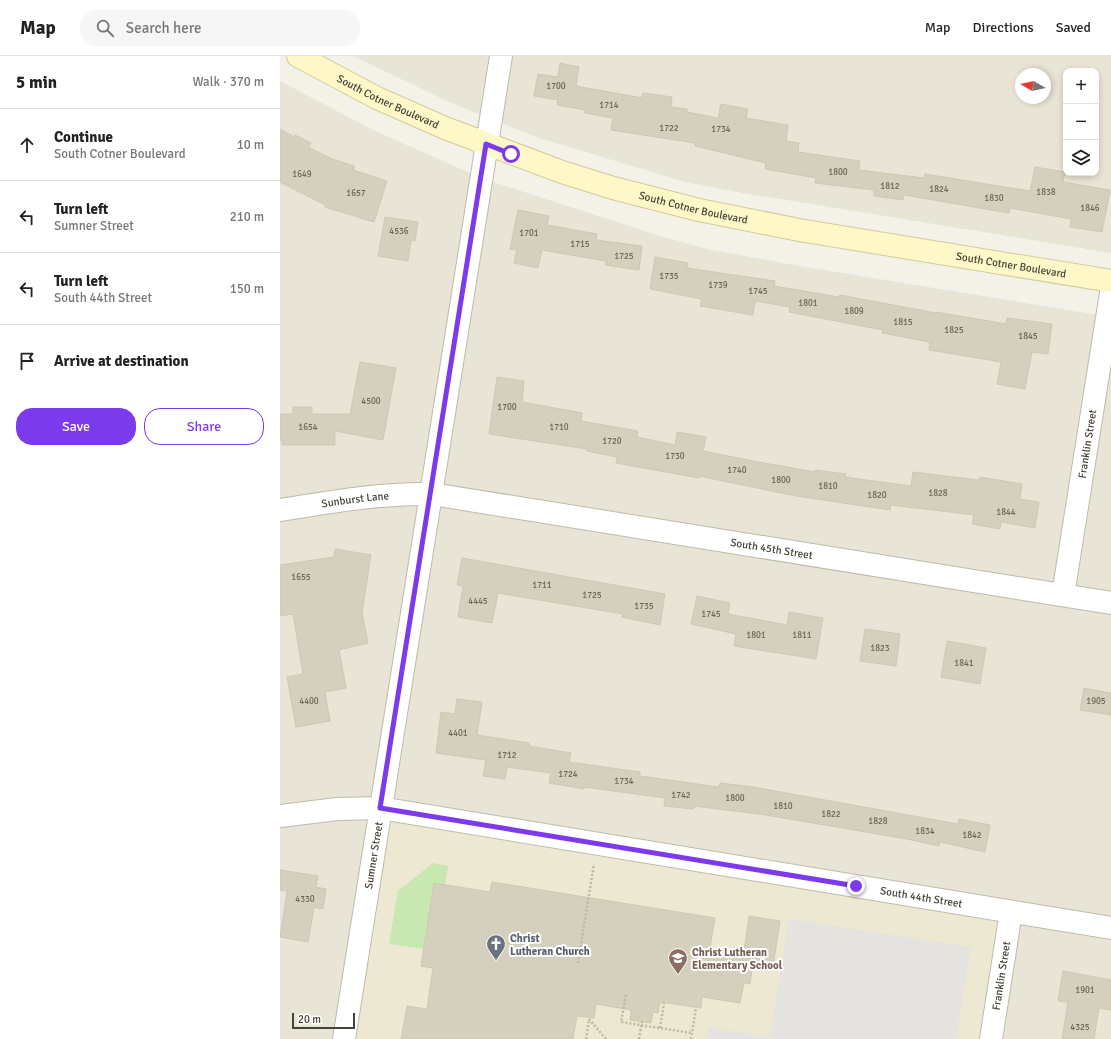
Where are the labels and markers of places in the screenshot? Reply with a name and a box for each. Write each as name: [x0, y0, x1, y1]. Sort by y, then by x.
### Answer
place label: Christ Lutheran Church: [510, 932, 590, 958]
church icon: Christ Lutheran Church: [485, 933, 507, 961]
place label: Christ Lutheran Elementary School: [692, 946, 783, 972]
school or university icon: Christ Lutheran Elementary School: [667, 947, 689, 975]

